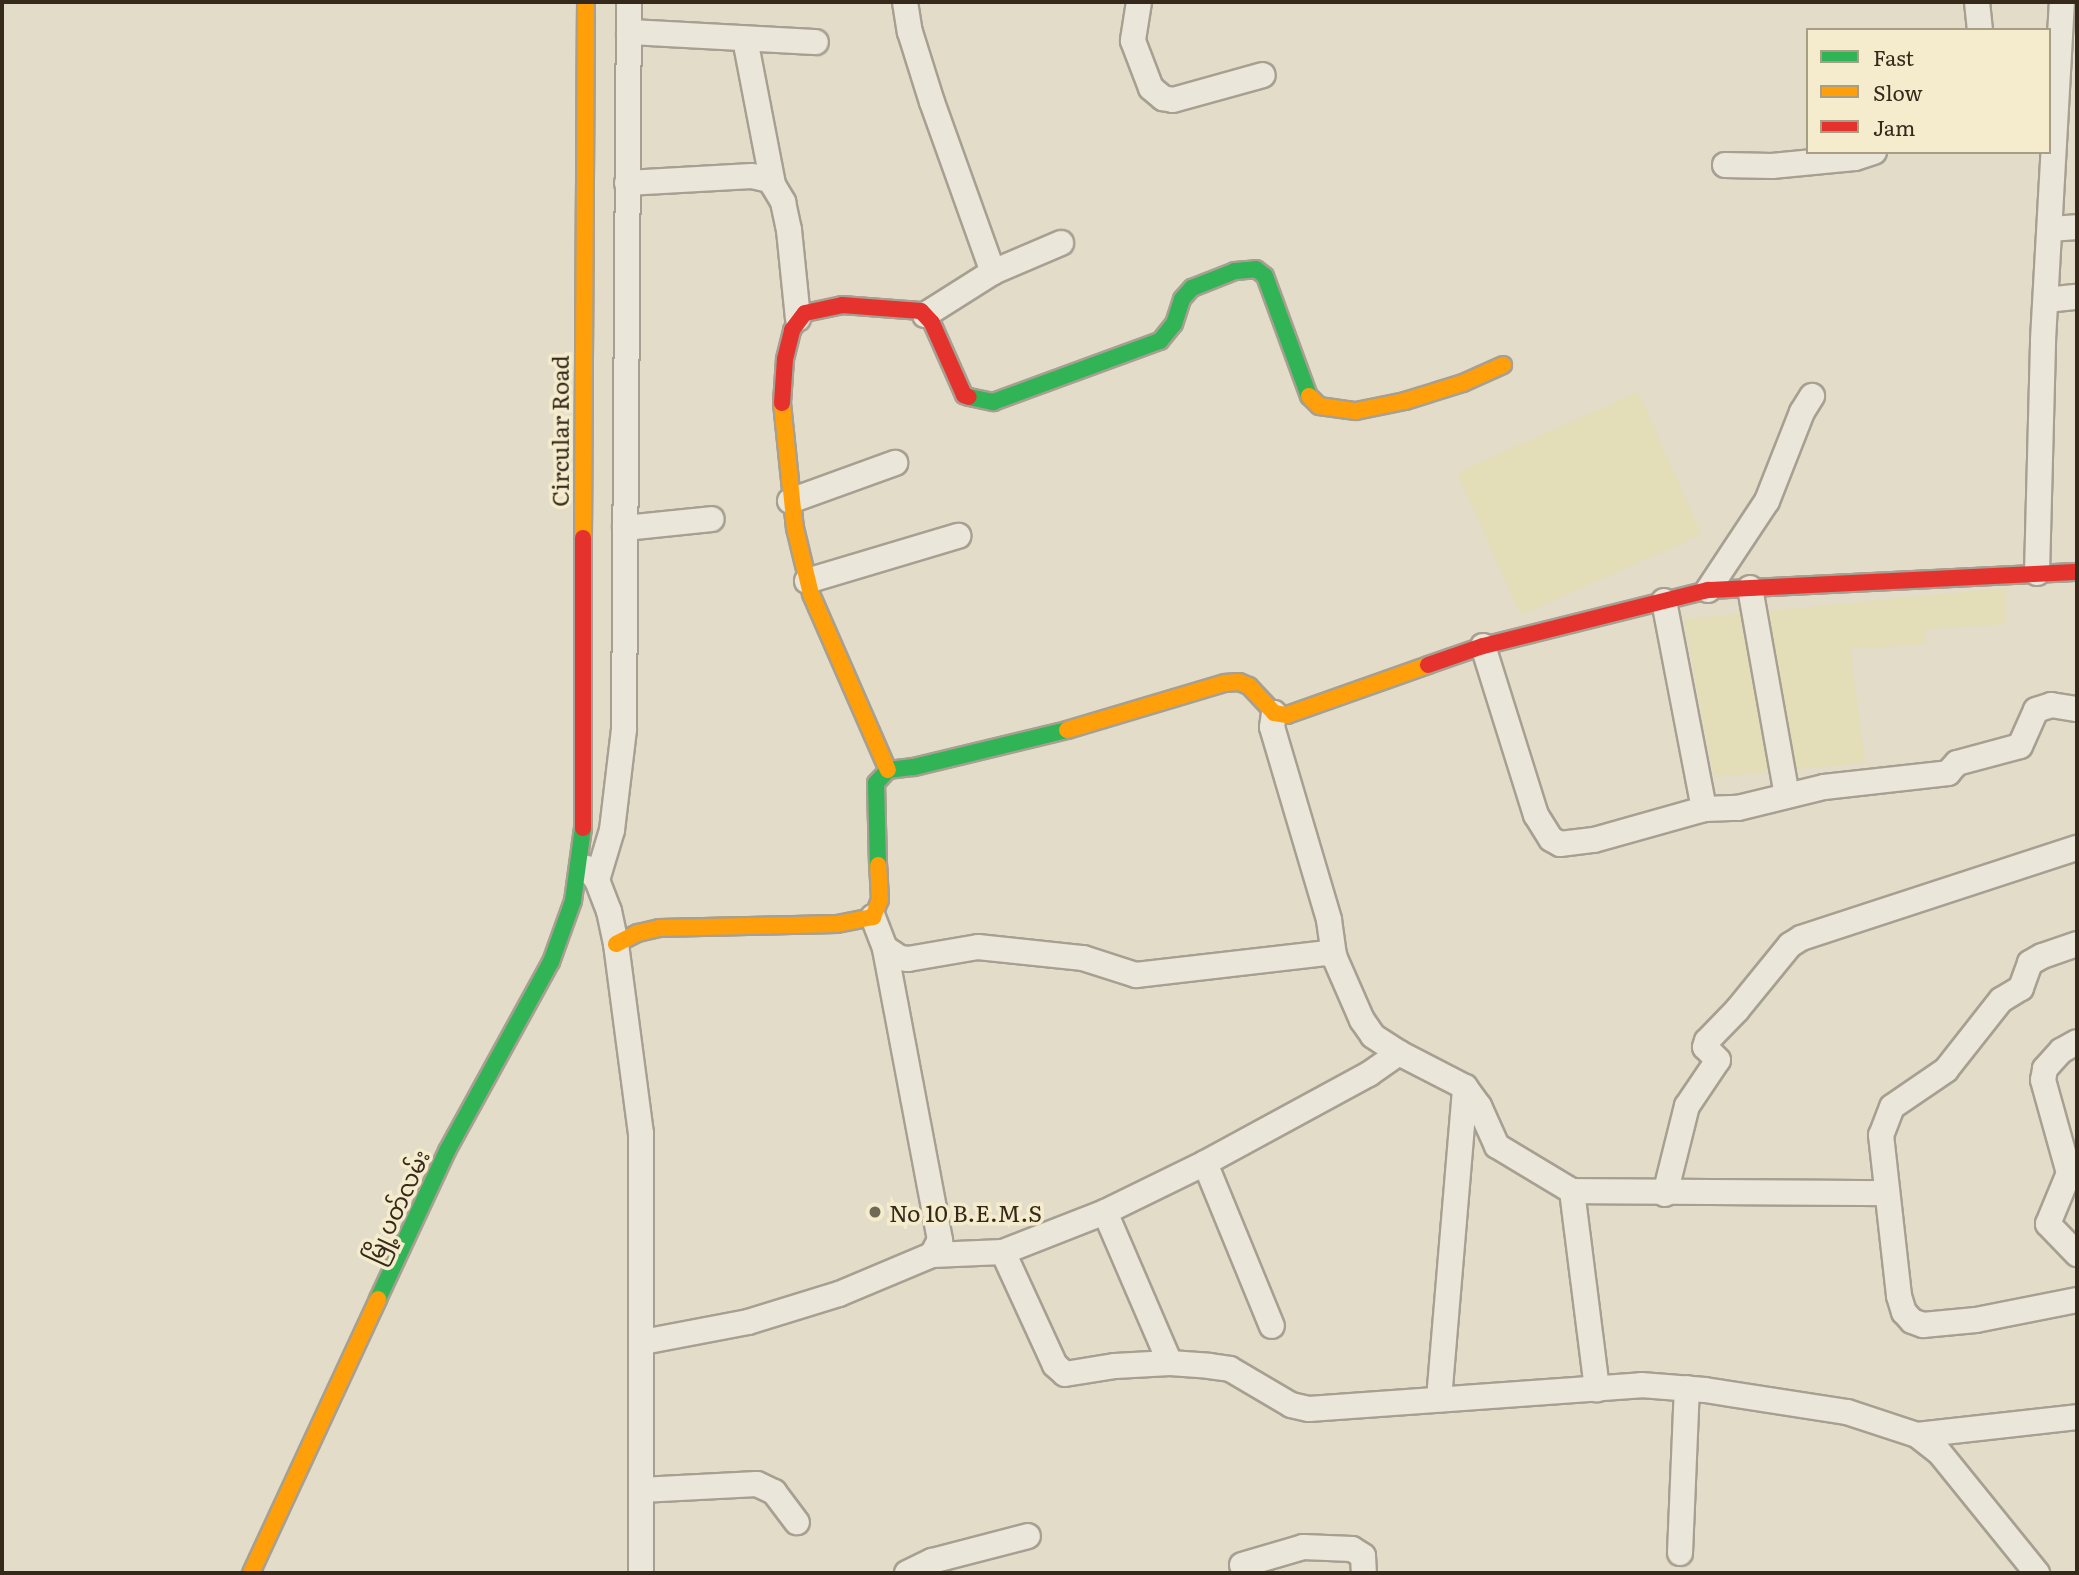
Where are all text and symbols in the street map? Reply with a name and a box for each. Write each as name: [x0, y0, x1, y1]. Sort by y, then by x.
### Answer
legend: [1806, 28, 2051, 154]
text: Fast: [1873, 41, 1914, 72]
text: Slow: [1873, 76, 1923, 107]
text: Jam: [1873, 111, 1915, 142]
street label: Circular Road: [545, 355, 573, 507]
street label: မြို့ပတ်လမ်း: [358, 1145, 434, 1267]
place label: No 10 B.E.M.S: [889, 1198, 1042, 1226]
marker: No 10 B.E.M.S: [867, 1204, 883, 1220]

